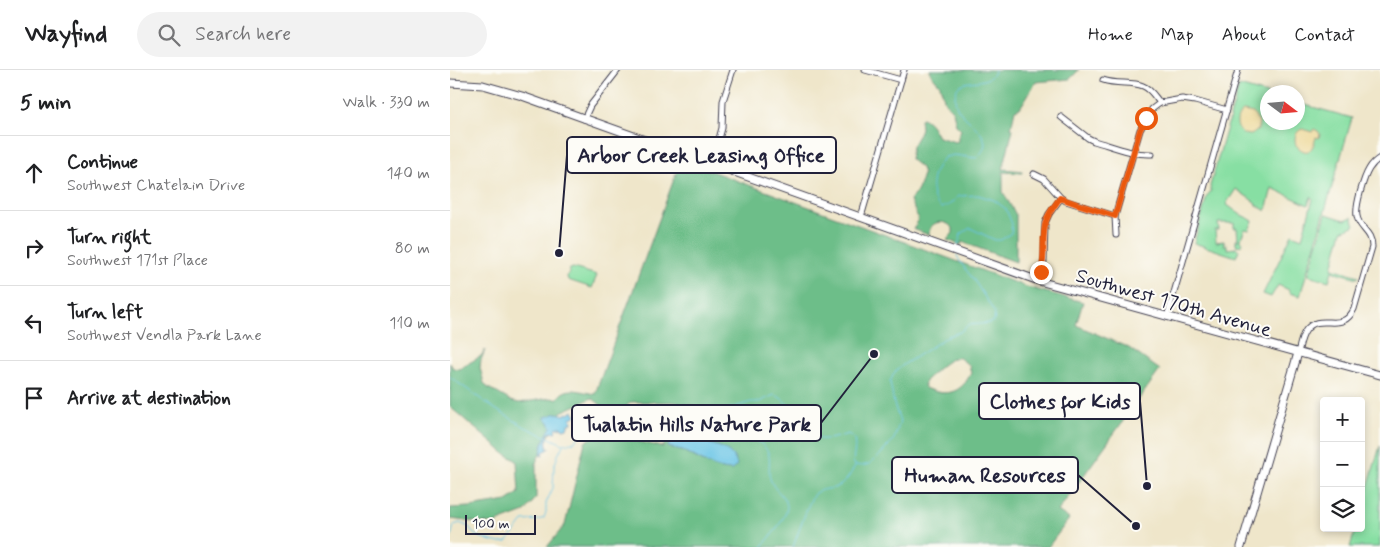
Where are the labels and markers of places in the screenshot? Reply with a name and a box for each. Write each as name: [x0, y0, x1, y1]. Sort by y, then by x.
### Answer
callout: Arbor Creek Leasing Office: [567, 137, 836, 173]
callout: Clothes for Kids: [979, 383, 1140, 419]
callout: Tualatin Hills Nature Park: [572, 405, 821, 441]
callout: Human Resources: [892, 457, 1078, 493]

